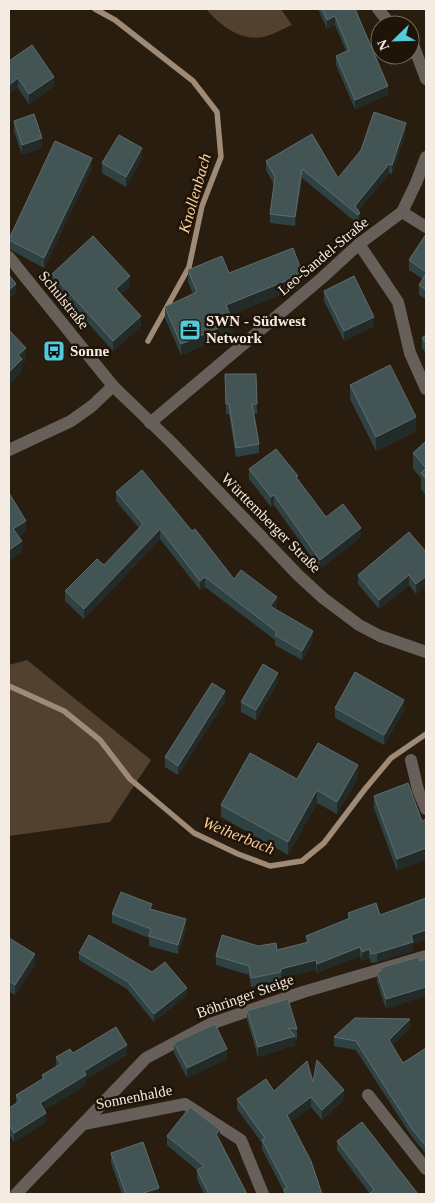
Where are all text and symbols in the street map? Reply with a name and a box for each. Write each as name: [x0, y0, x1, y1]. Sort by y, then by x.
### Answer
north arrow: [370, 15, 420, 65]
text: N: [375, 37, 392, 52]
water label: Knollenbach: [175, 151, 214, 236]
street label: Leo-Sandel-Straße: [275, 214, 371, 298]
street label: Schulstraße: [36, 268, 92, 332]
place label: SWN - Südwest Network: [206, 313, 306, 346]
office icon: SWN - Südwest Network: [178, 318, 202, 342]
bus stop icon: Sonne: [42, 339, 66, 363]
place label: Sonne: [70, 343, 110, 359]
street label: Württemberger Straße: [218, 470, 324, 576]
water label: Weiherbach: [200, 813, 277, 858]
street label: Böhringer Steige: [194, 971, 296, 1021]
street label: Sonnenhalde: [94, 1082, 174, 1112]

